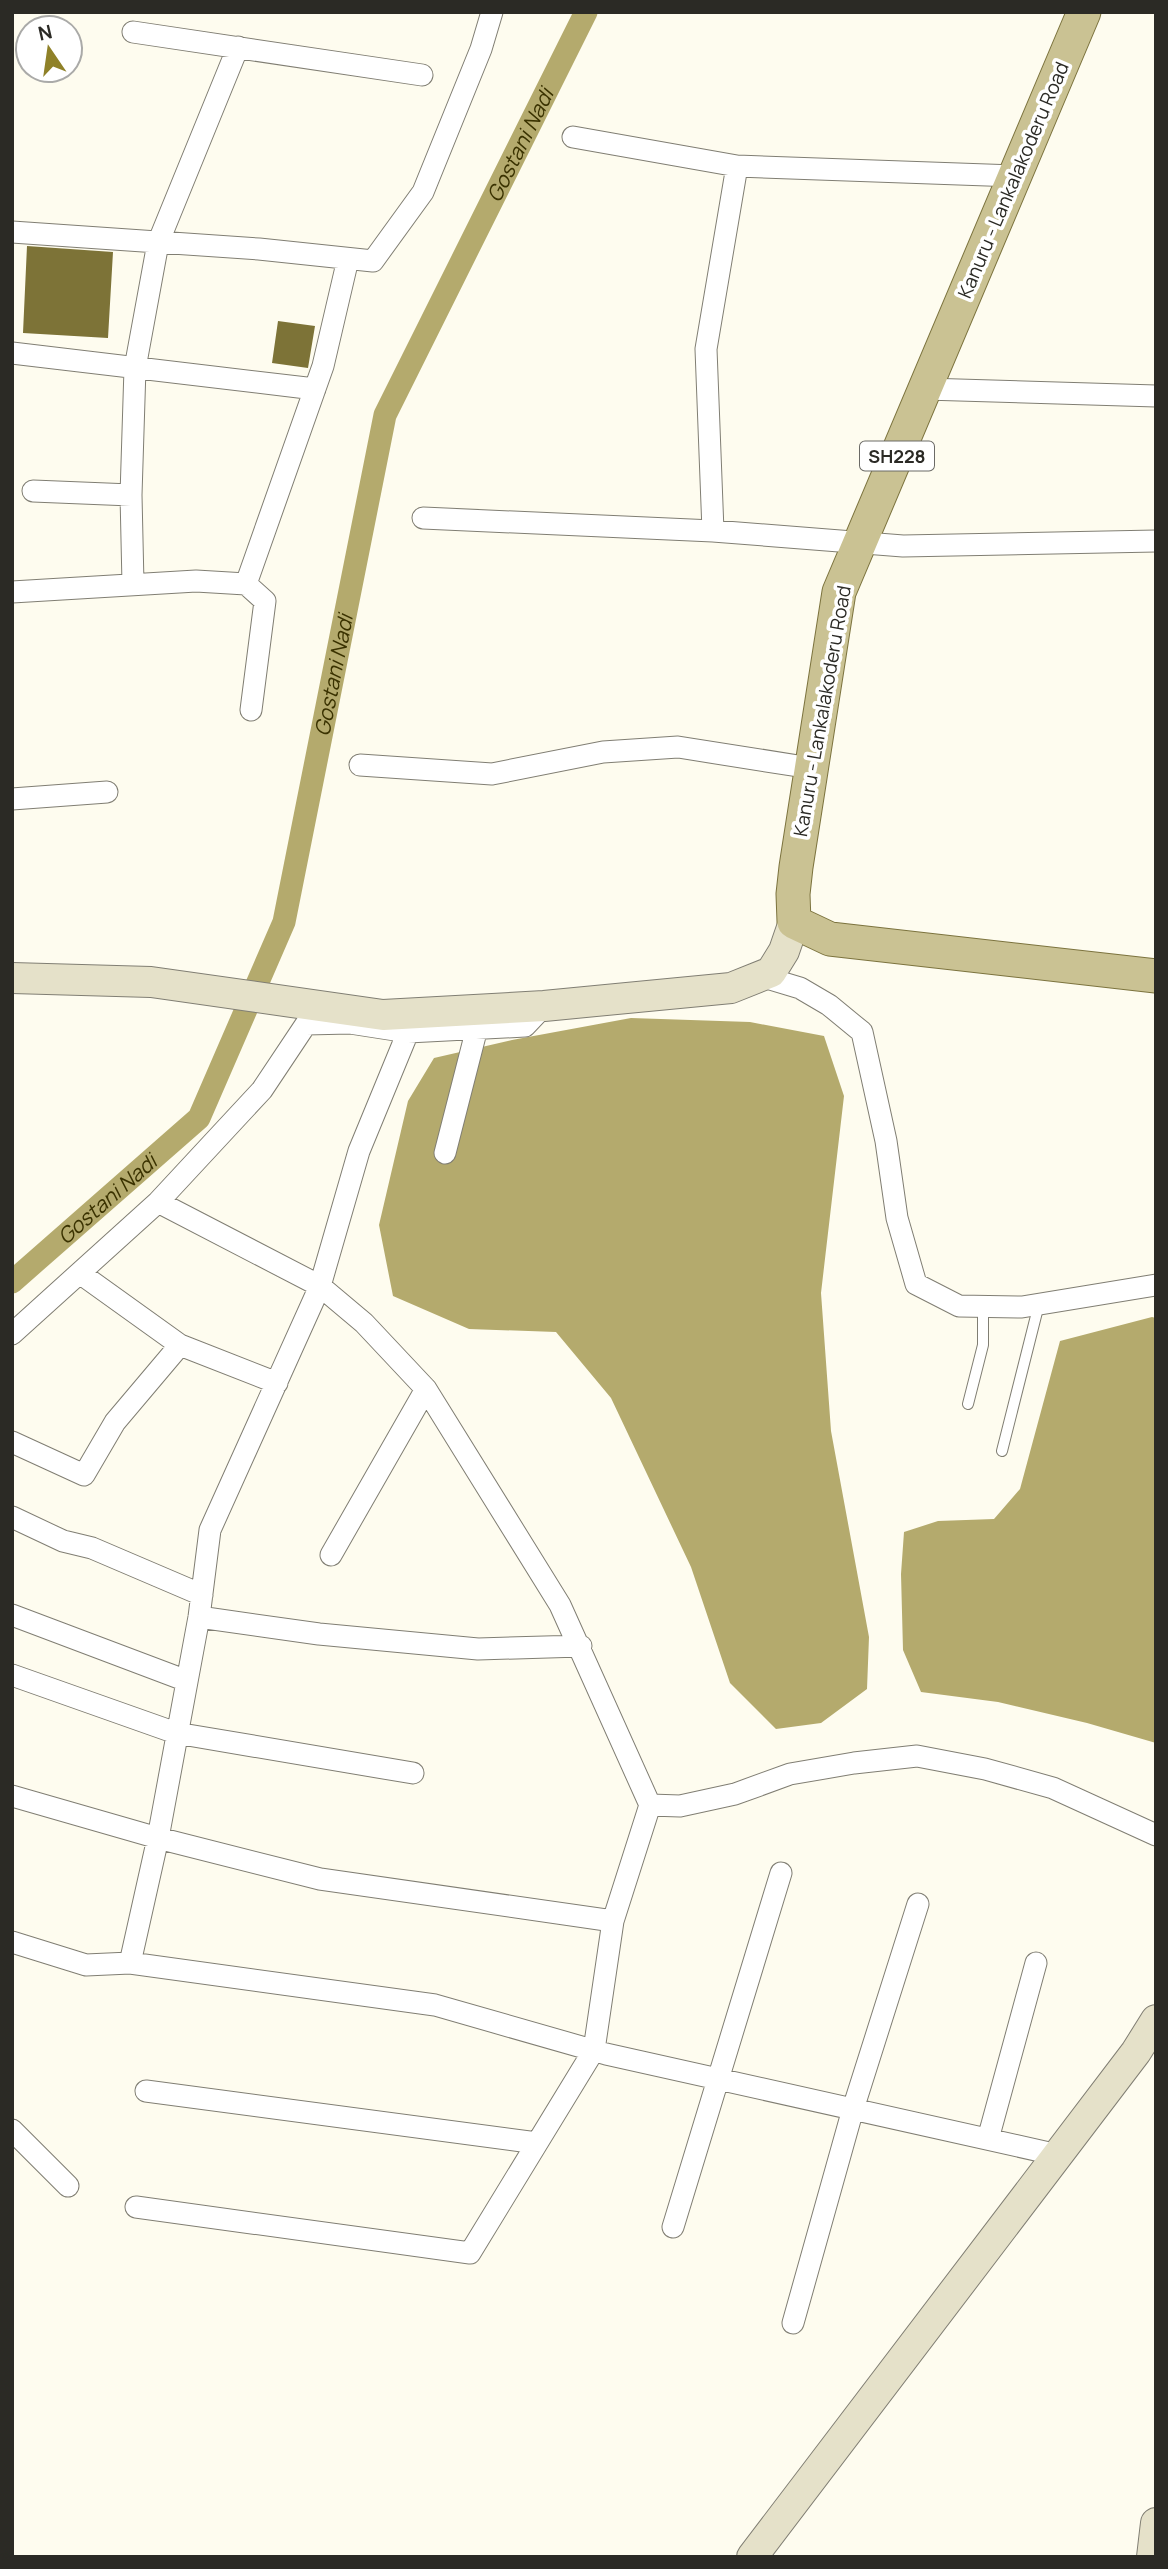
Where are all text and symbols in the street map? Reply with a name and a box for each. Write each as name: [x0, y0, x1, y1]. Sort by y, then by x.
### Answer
north arrow: [14, 14, 84, 84]
text: N: [36, 18, 55, 47]
street label: Kanuru - Lankalakoderu Road: [951, 58, 1075, 302]
water label: Gostani Nadi: [480, 81, 561, 206]
road number: SH228: [860, 442, 934, 470]
street label: Kanuru - Lankalakoderu Road: [787, 583, 857, 839]
water label: Gostani Nadi: [307, 609, 360, 738]
water label: Gostani Nadi: [51, 1146, 165, 1250]

